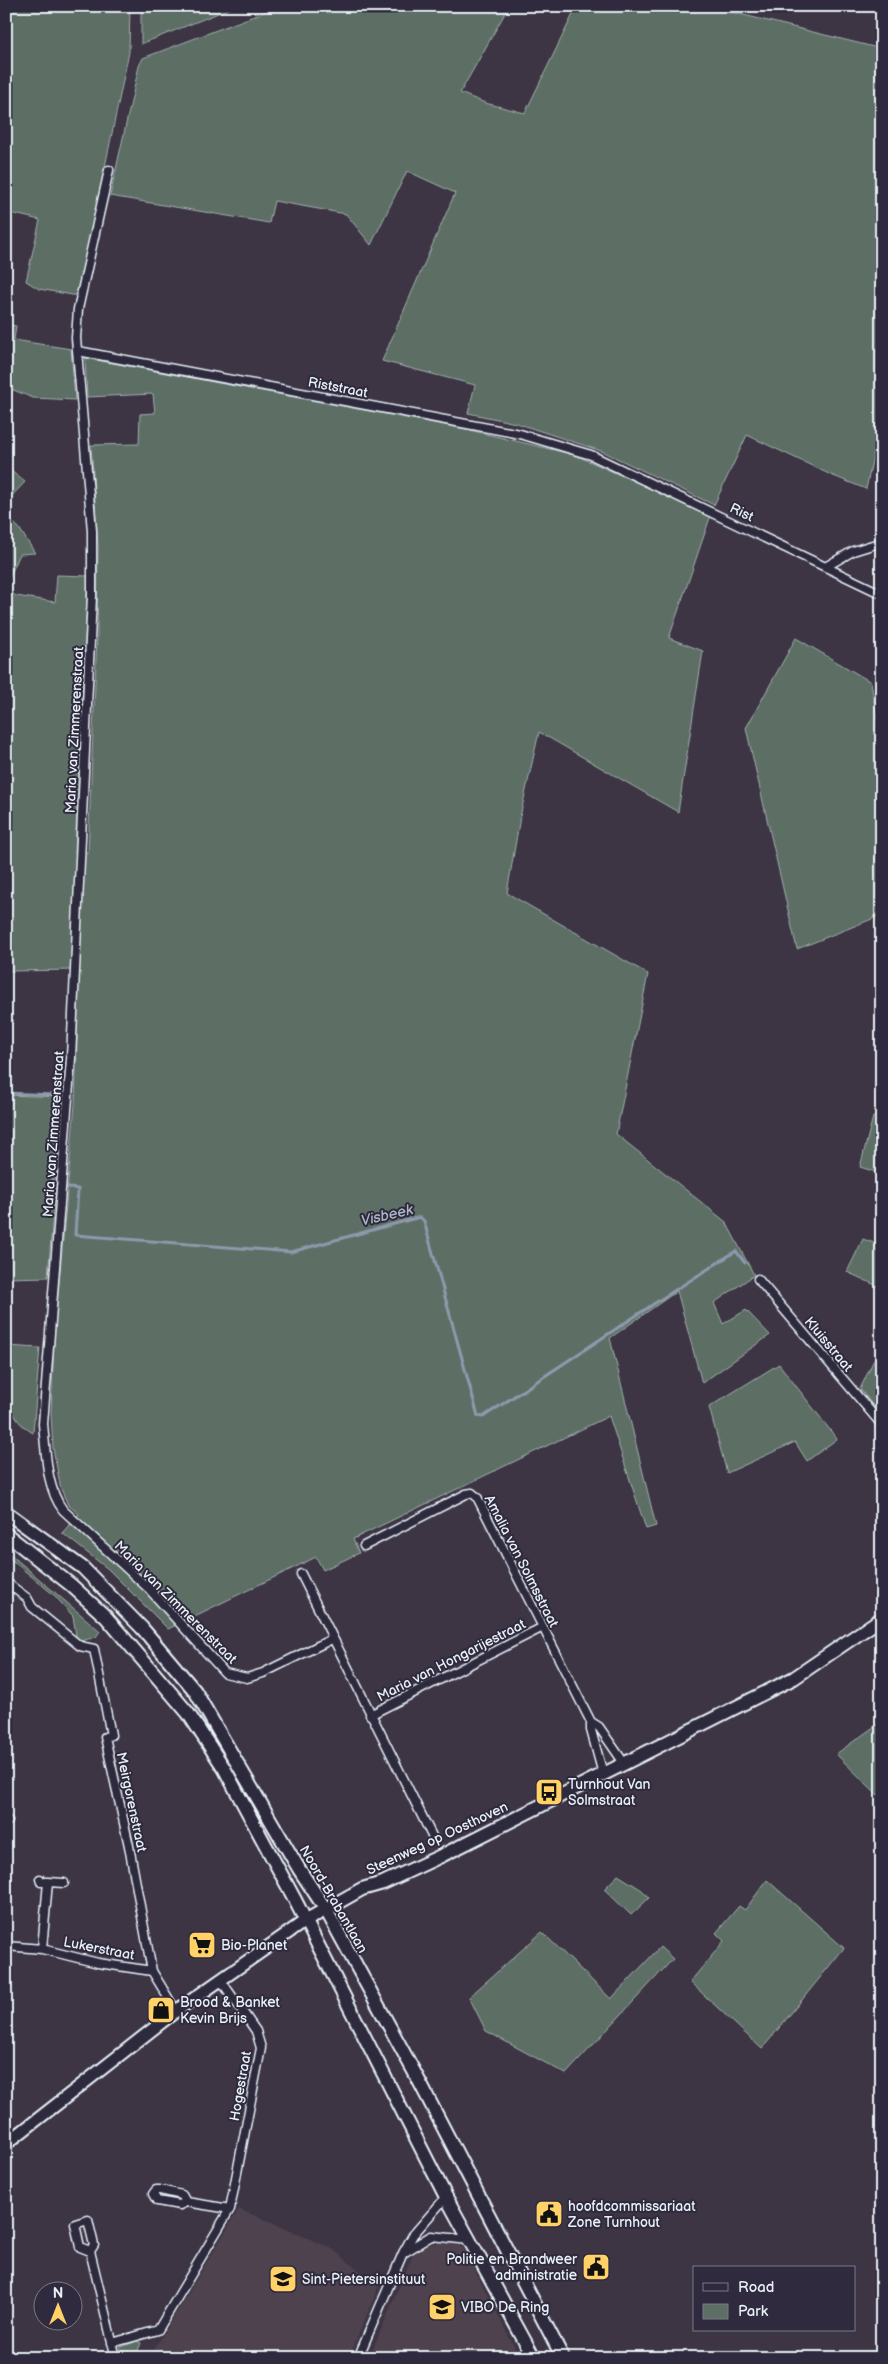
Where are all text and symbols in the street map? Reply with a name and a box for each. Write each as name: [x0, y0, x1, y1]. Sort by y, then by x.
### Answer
street label: Riststraat: [307, 373, 370, 402]
street label: Rist: [727, 500, 757, 526]
street label: Maria van Zimmerenstraat: [62, 646, 87, 814]
street label: Maria van Zimmerenstraat: [39, 1050, 68, 1218]
water label: Visbeek: [359, 1200, 416, 1231]
street label: Kluisstraat: [801, 1313, 857, 1376]
street label: Amalia van Solmsstraat: [481, 1492, 563, 1631]
street label: Maria van Zimmerenstraat: [111, 1537, 241, 1668]
street label: Maria van Hongarijestraat: [374, 1615, 529, 1705]
street label: Meirgorenstraat: [113, 1751, 151, 1854]
place label: Turnhout Van Solmstraat: [568, 1776, 651, 1809]
bus stop icon: Turnhout Van Solmstraat: [534, 1777, 564, 1807]
street label: Steenweg op Oosthoven: [364, 1798, 511, 1879]
street label: Noord-Brabantlaan: [296, 1842, 371, 1956]
supermarket icon: Bio-Planet: [187, 1930, 217, 1960]
street label: Lukerstraat: [62, 1933, 137, 1964]
place label: Bio-Planet: [221, 1937, 288, 1954]
place label: Brood & Banket Kevin Brijs: [180, 1994, 280, 2027]
shop icon: Brood & Banket Kevin Brijs: [146, 1995, 176, 2025]
street label: Hogestraat: [226, 2049, 255, 2122]
place label: hoofdcommissariaat Zone Turnhout: [567, 2198, 696, 2231]
public building icon: hoofdcommissariaat Zone Turnhout: [534, 2199, 564, 2229]
place label: Politie en Brandweer administratie: [446, 2251, 578, 2284]
public building icon: Politie en Brandweer administratie: [581, 2252, 611, 2282]
school or university icon: Sint-Pietersinstituut: [268, 2264, 298, 2294]
legend: [693, 2266, 856, 2332]
place label: Sint-Pietersinstituut: [302, 2271, 426, 2288]
text: Road: [738, 2278, 774, 2297]
north arrow: [32, 2282, 82, 2332]
text: N: [53, 2285, 63, 2302]
school or university icon: VIBO De Ring: [427, 2292, 457, 2322]
place label: VIBO De Ring: [461, 2299, 549, 2316]
text: Park: [738, 2302, 769, 2321]

